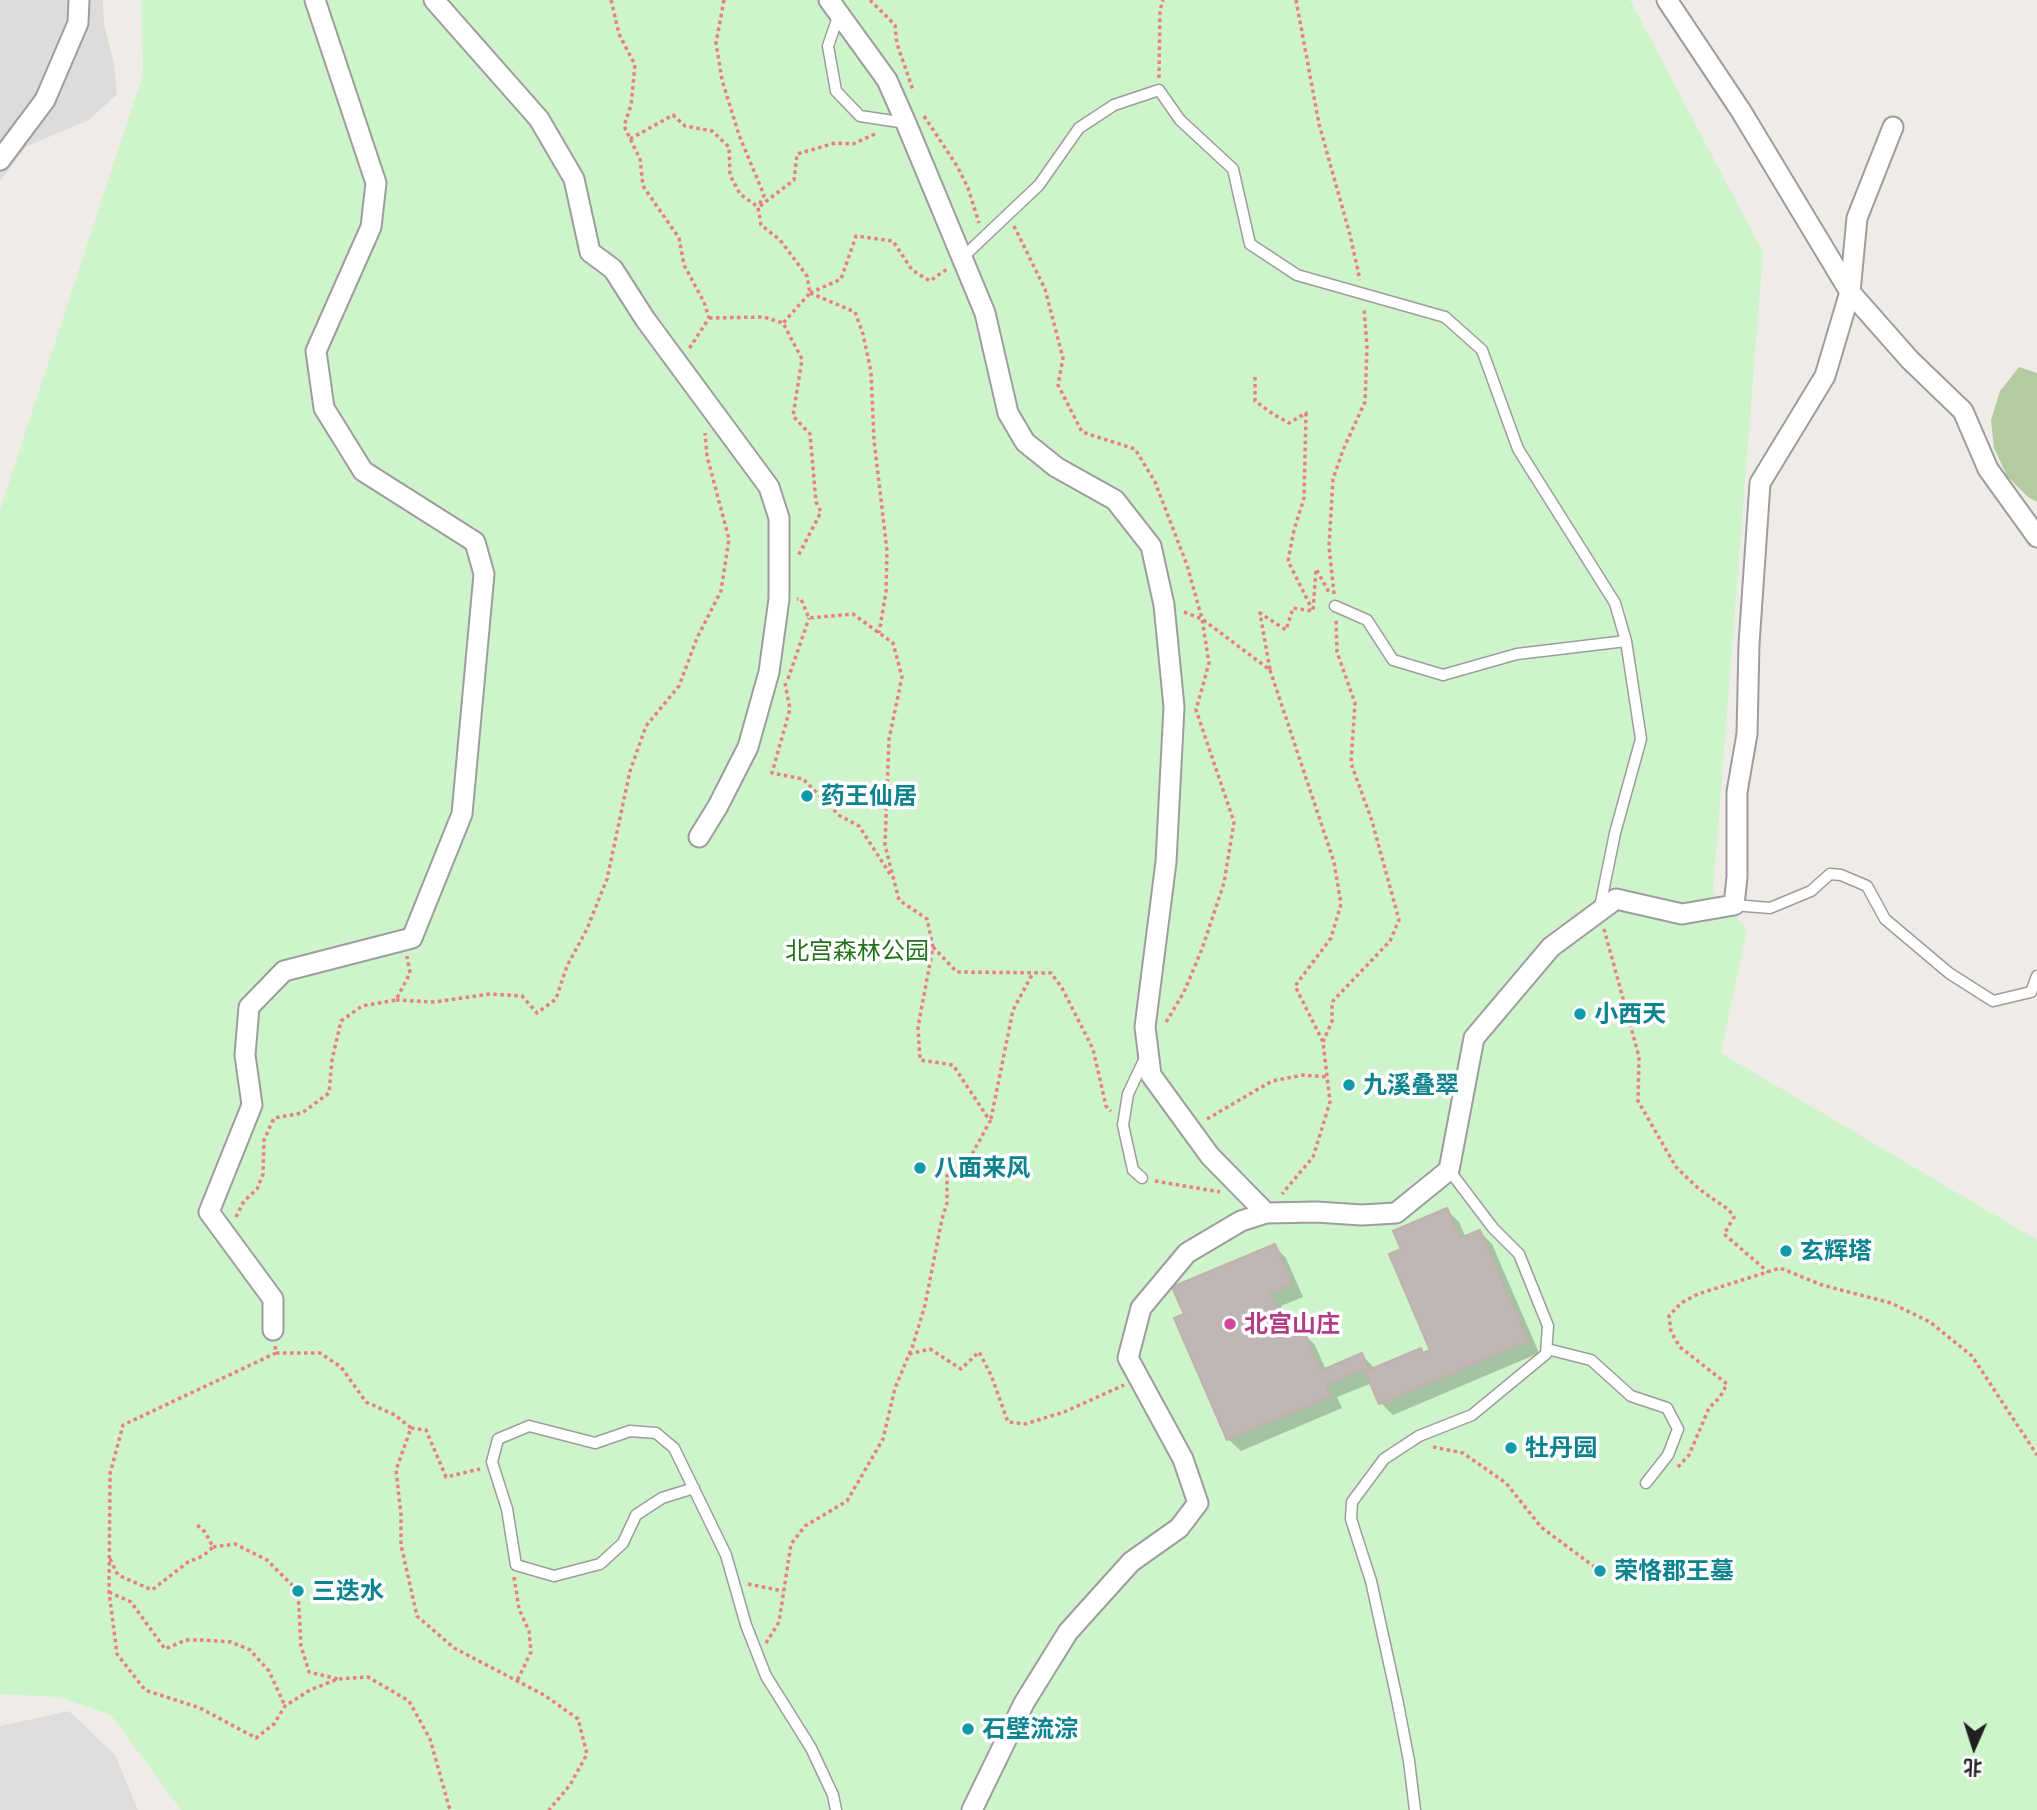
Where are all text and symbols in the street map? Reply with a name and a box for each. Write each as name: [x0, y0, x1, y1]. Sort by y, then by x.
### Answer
place label: 药王仙居: [821, 782, 917, 810]
marker: 药王仙居: [799, 788, 815, 804]
park label: 北宫森林公园: [785, 937, 929, 965]
place label: 小西天: [1594, 1000, 1666, 1028]
marker: 小西天: [1572, 1006, 1588, 1022]
place label: 九溪叠翠: [1363, 1071, 1459, 1099]
marker: 九溪叠翠: [1341, 1077, 1357, 1093]
place label: 八面来风: [934, 1154, 1030, 1182]
marker: 八面来风: [912, 1160, 928, 1176]
place label: 玄辉塔: [1800, 1237, 1872, 1265]
marker: 玄辉塔: [1778, 1243, 1794, 1259]
place label: 北宫山庄: [1244, 1310, 1340, 1338]
marker: 北宫山庄: [1222, 1316, 1238, 1332]
place label: 牡丹园: [1525, 1434, 1597, 1462]
marker: 牡丹园: [1503, 1440, 1519, 1456]
place label: 荣恪郡王墓: [1614, 1557, 1734, 1585]
marker: 荣恪郡王墓: [1592, 1563, 1608, 1579]
place label: 三迭水: [312, 1577, 384, 1605]
marker: 三迭水: [290, 1583, 306, 1599]
north arrow: [1939, 1712, 2009, 1782]
place label: 石壁流淙: [982, 1715, 1078, 1743]
marker: 石壁流淙: [960, 1721, 976, 1737]
text: 北: [1963, 1756, 1983, 1779]

